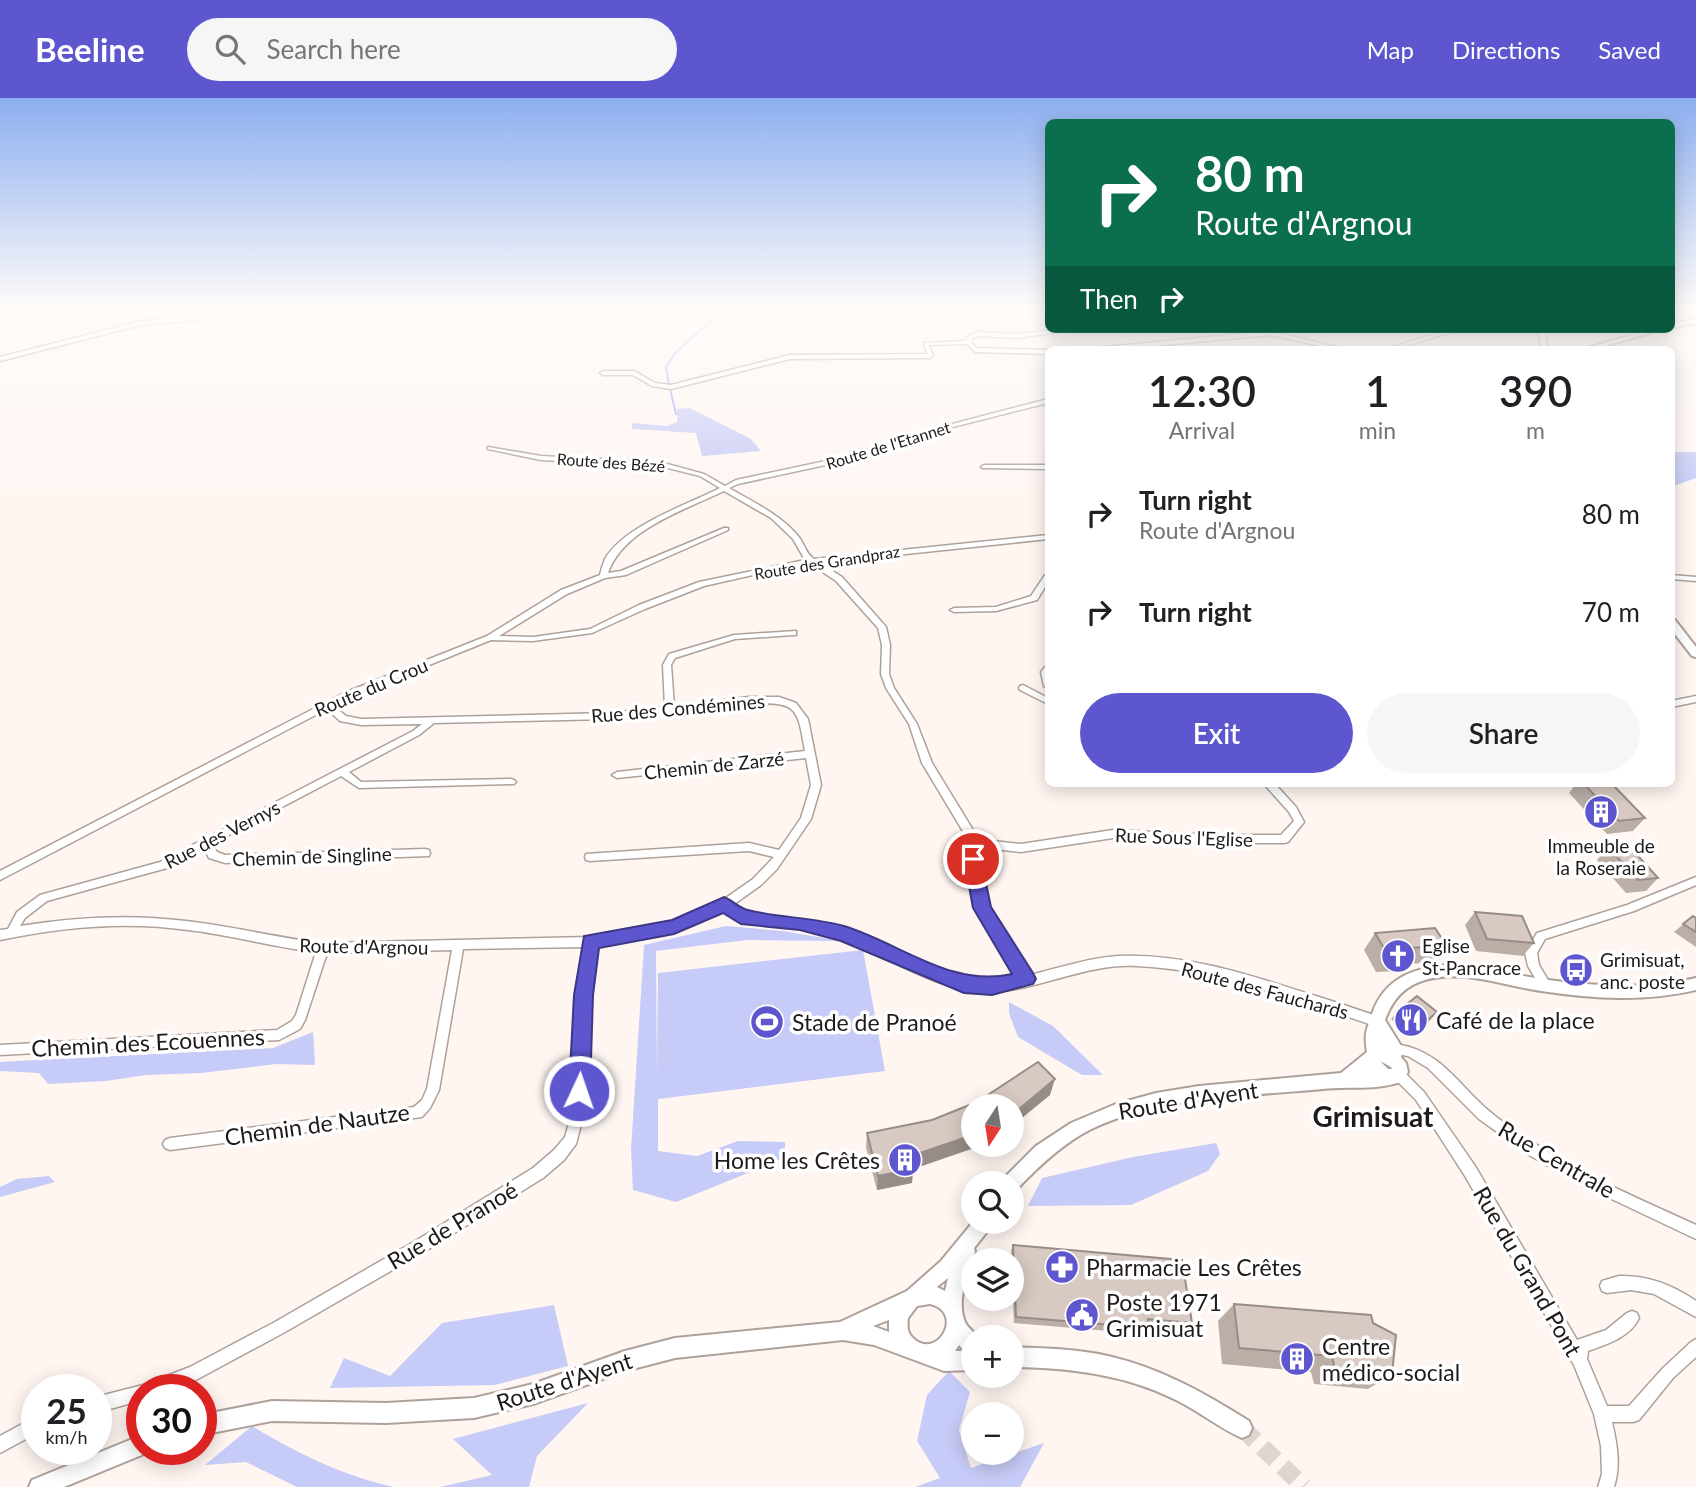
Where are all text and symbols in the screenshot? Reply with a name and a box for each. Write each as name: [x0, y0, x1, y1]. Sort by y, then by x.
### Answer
search box: [187, 18, 677, 81]
text: Beeline: [35, 29, 145, 69]
icon: search: [211, 30, 249, 68]
text: Search here: [267, 33, 401, 65]
text: Map: [1367, 35, 1414, 64]
text: Directions: [1452, 35, 1560, 64]
text: Saved: [1598, 35, 1661, 64]
text: 80 m: [1195, 144, 1305, 202]
icon: right: [1080, 147, 1171, 238]
text: Route d'Argnou: [1195, 203, 1412, 242]
icon: right: [1152, 280, 1190, 318]
text: Then: [1080, 283, 1138, 315]
text: 12:30: [1148, 366, 1256, 416]
text: 1: [1365, 366, 1390, 416]
text: 390: [1499, 366, 1572, 416]
text: Arrival: [1169, 416, 1235, 444]
text: min: [1359, 416, 1396, 444]
text: m: [1526, 416, 1545, 444]
street label: Route de l'Etannet: [824, 417, 953, 473]
street label: Route des Bézé: [556, 449, 666, 475]
text: Turn right: [1139, 484, 1252, 516]
icon: right: [1080, 495, 1118, 533]
text: 80 m: [1582, 498, 1640, 530]
text: Route d'Argnou: [1139, 516, 1295, 544]
street label: Route des Grandpraz: [753, 541, 901, 583]
icon: right: [1080, 593, 1118, 631]
text: Turn right: [1139, 596, 1252, 628]
text: 70 m: [1582, 596, 1640, 628]
street label: Route du Crou: [311, 653, 431, 721]
street label: Rue des Condémines: [590, 689, 766, 727]
button: Exit: [1080, 693, 1353, 773]
button: Share: [1367, 693, 1640, 773]
street label: Chemin de Zarzé: [643, 746, 785, 784]
building icon: Immeuble de la Roseraie: [1582, 793, 1620, 831]
street label: Rue des Vernys: [160, 795, 284, 873]
street label: Rue Sous l'Eglise: [1115, 823, 1253, 851]
pin: [943, 829, 1003, 889]
place label: Immeuble de la Roseraie: [1547, 834, 1655, 879]
icon: arrive: [954, 840, 992, 878]
street label: Chemin de Singline: [232, 842, 392, 870]
street label: Route d'Argnou: [299, 933, 429, 959]
place label: Eglise St-Pancrace: [1422, 934, 1521, 979]
church icon: Eglise St-Pancrace: [1379, 937, 1417, 975]
place label: Grimisuat, anc. poste: [1600, 948, 1685, 993]
bus stop icon: Grimisuat, anc. poste: [1557, 951, 1595, 989]
street label: Route des Fauchards: [1179, 957, 1351, 1023]
restaurant icon: Café de la place: [1392, 1001, 1430, 1039]
sports icon: Stade de Pranoé: [748, 1003, 786, 1041]
place label: Café de la place: [1436, 1006, 1595, 1034]
place label: Stade de Pranoé: [792, 1008, 957, 1036]
street label: Chemin des Ecouennes: [31, 1022, 265, 1062]
position arrow: [542, 1054, 616, 1128]
street label: Route d'Ayent: [1116, 1075, 1261, 1125]
north arrow: [961, 1094, 1024, 1157]
map controls: [961, 1094, 1024, 1465]
street label: Chemin de Nautze: [223, 1097, 411, 1151]
district label: Grimisuat: [1313, 1099, 1434, 1133]
street label: Rue Centrale: [1494, 1114, 1620, 1204]
building icon: Home les Crêtes: [886, 1141, 924, 1179]
place label: Home les Crêtes: [714, 1146, 880, 1174]
button: search: [961, 1171, 1024, 1234]
street label: Rue de Pranoé: [382, 1175, 522, 1275]
street label: Rue du Grand Pont: [1468, 1181, 1588, 1362]
button: layers: [961, 1248, 1024, 1311]
pharmacy icon: Pharmacie Les Crêtes: [1043, 1248, 1081, 1286]
place label: Pharmacie Les Crêtes: [1086, 1253, 1302, 1281]
place label: Poste 1971 Grimisuat: [1106, 1288, 1222, 1342]
public building icon: Poste 1971 Grimisuat: [1063, 1296, 1101, 1334]
button: +: [961, 1325, 1024, 1388]
place label: Centre médico-social: [1322, 1332, 1460, 1386]
building icon: Centre médico-social: [1278, 1340, 1316, 1378]
street label: Route d'Ayent: [493, 1346, 636, 1416]
speed limit sign: 30: [126, 1374, 217, 1465]
text: 25: [46, 1389, 87, 1431]
button: −: [961, 1402, 1024, 1465]
text: km/h: [45, 1426, 88, 1448]

